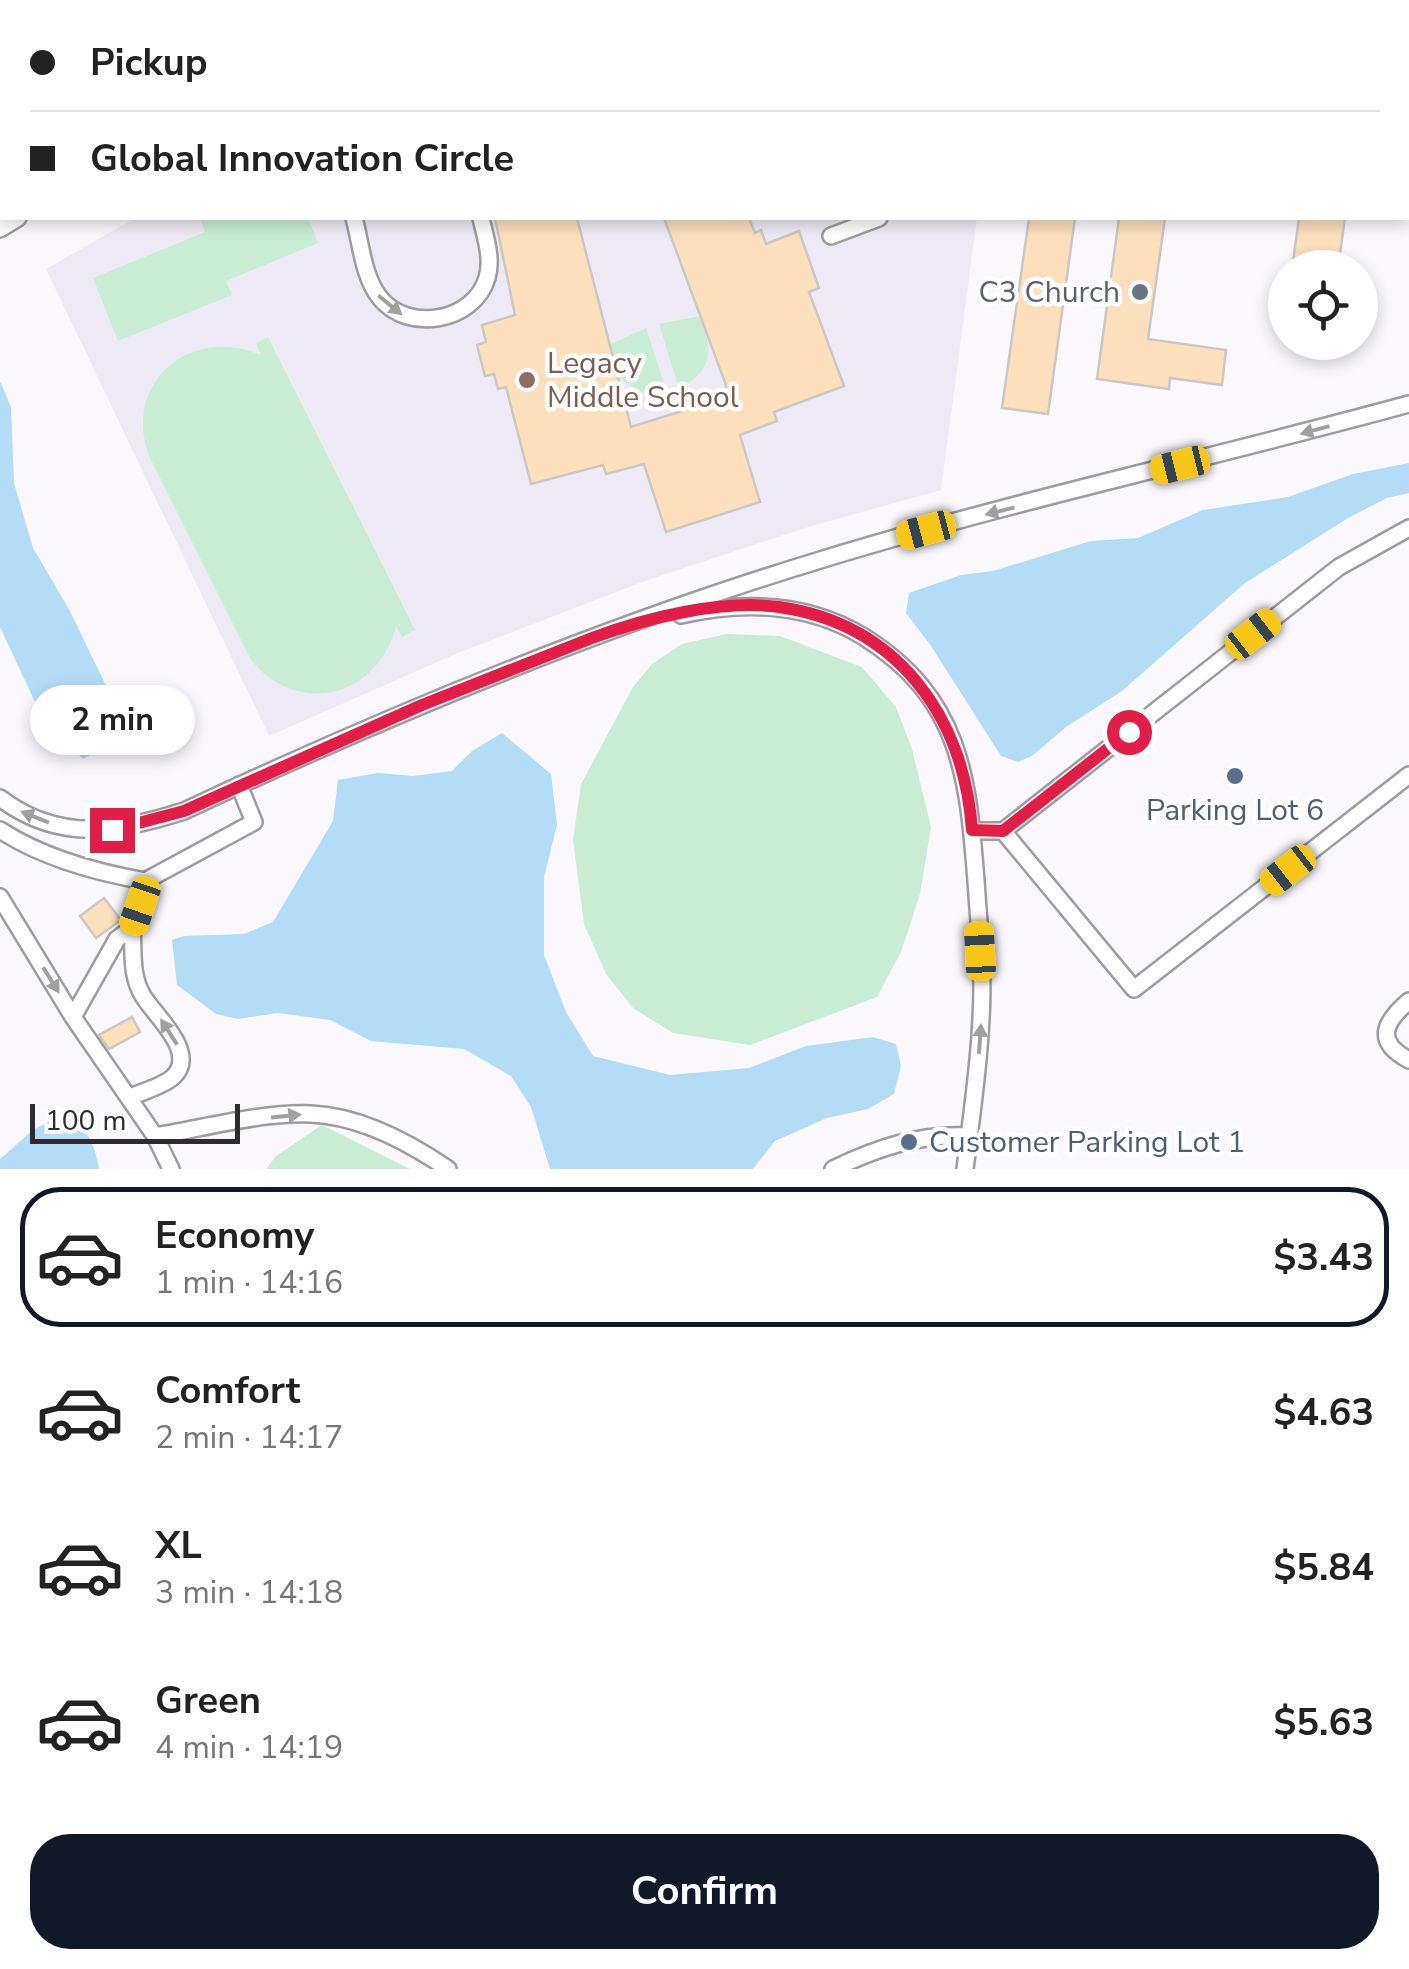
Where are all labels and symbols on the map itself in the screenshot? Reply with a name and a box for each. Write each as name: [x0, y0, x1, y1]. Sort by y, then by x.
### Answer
place label: C3 Church: [979, 272, 1120, 313]
marker: C3 Church: [1129, 281, 1151, 303]
one-way arrow: [377, 294, 402, 315]
place label: Legacy Middle School: [547, 343, 739, 418]
marker: Legacy Middle School: [516, 369, 538, 391]
one-way arrow: [1299, 422, 1330, 438]
car: [1147, 443, 1213, 487]
one-way arrow: [984, 503, 1015, 519]
car: [893, 508, 959, 552]
car: [1220, 604, 1286, 664]
callout: 2 min: [29, 685, 194, 755]
route start: [1107, 710, 1152, 755]
marker: Parking Lot 6: [1224, 765, 1246, 787]
place label: Parking Lot 6: [1146, 790, 1324, 831]
one-way arrow: [20, 808, 50, 824]
route end: [90, 808, 135, 853]
car: [1255, 840, 1321, 900]
car: [116, 873, 164, 939]
car: [963, 920, 997, 982]
one-way arrow: [41, 967, 60, 994]
one-way arrow: [160, 1019, 178, 1046]
one-way arrow: [972, 1022, 988, 1054]
scale bar: [30, 1099, 240, 1144]
one-way arrow: [271, 1108, 303, 1124]
place label: Customer Parking Lot 1: [929, 1122, 1245, 1163]
marker: Customer Parking Lot 1: [898, 1131, 920, 1153]

